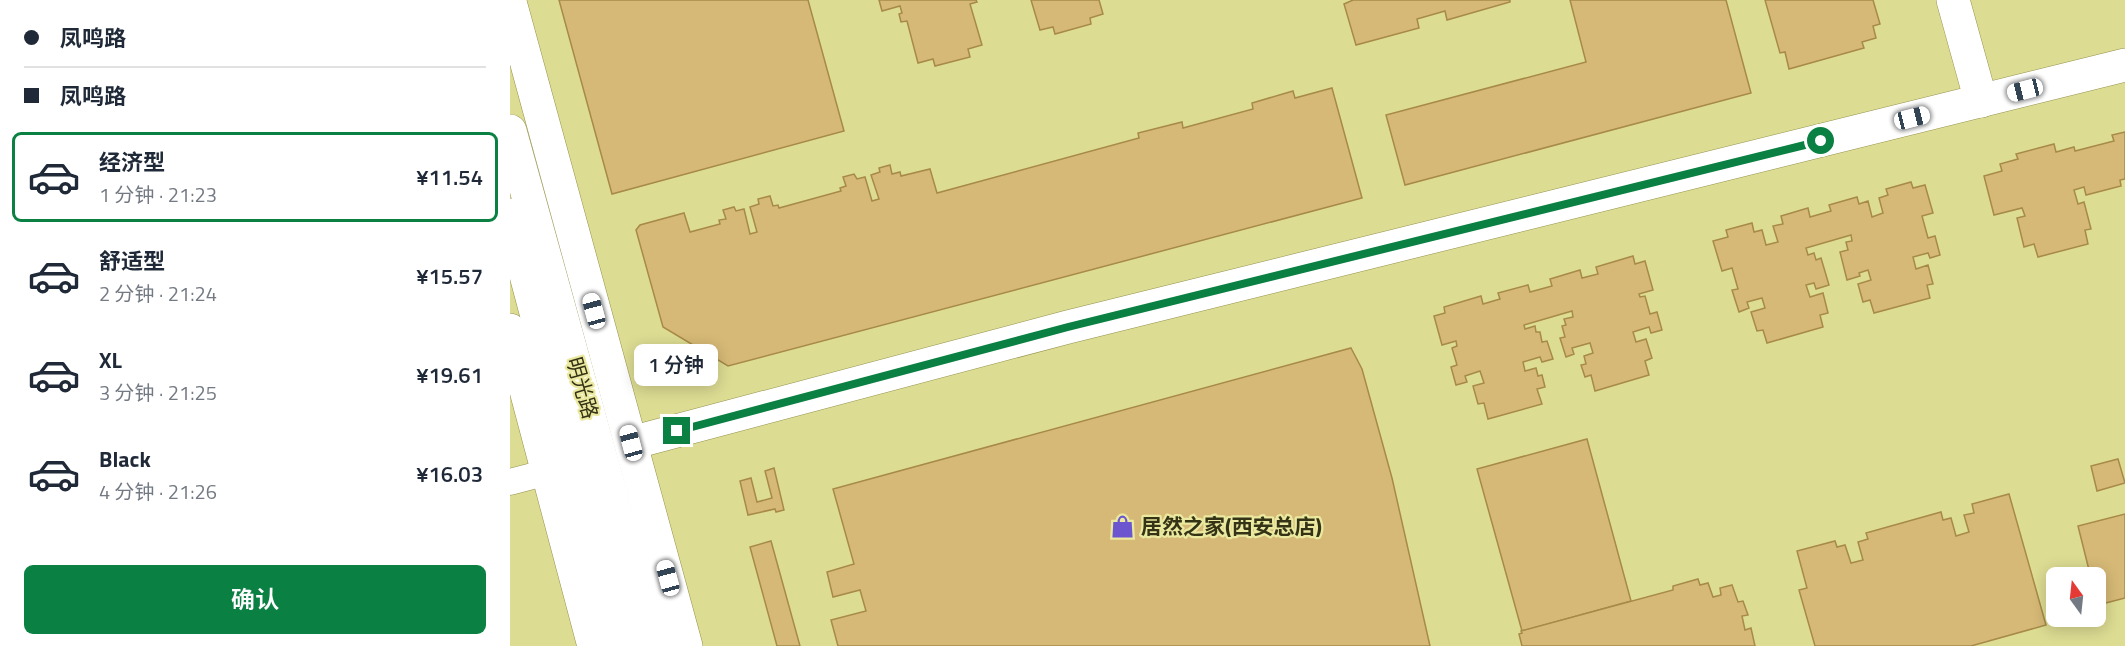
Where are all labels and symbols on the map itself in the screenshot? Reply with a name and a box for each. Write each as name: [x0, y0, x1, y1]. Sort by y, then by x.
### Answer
car: [2005, 77, 2045, 103]
car: [1892, 105, 1932, 131]
route start: [1807, 127, 1834, 154]
car: [581, 291, 607, 331]
callout: 1 分钟: [635, 344, 719, 386]
street label: 明光路: [559, 353, 607, 422]
route end: [663, 417, 690, 444]
car: [618, 423, 644, 463]
place label: 居然之家(西安总店): [1141, 510, 1322, 542]
shop icon: 居然之家(西安总店): [1110, 514, 1136, 540]
car: [655, 558, 681, 598]
north arrow: [2046, 567, 2106, 627]

